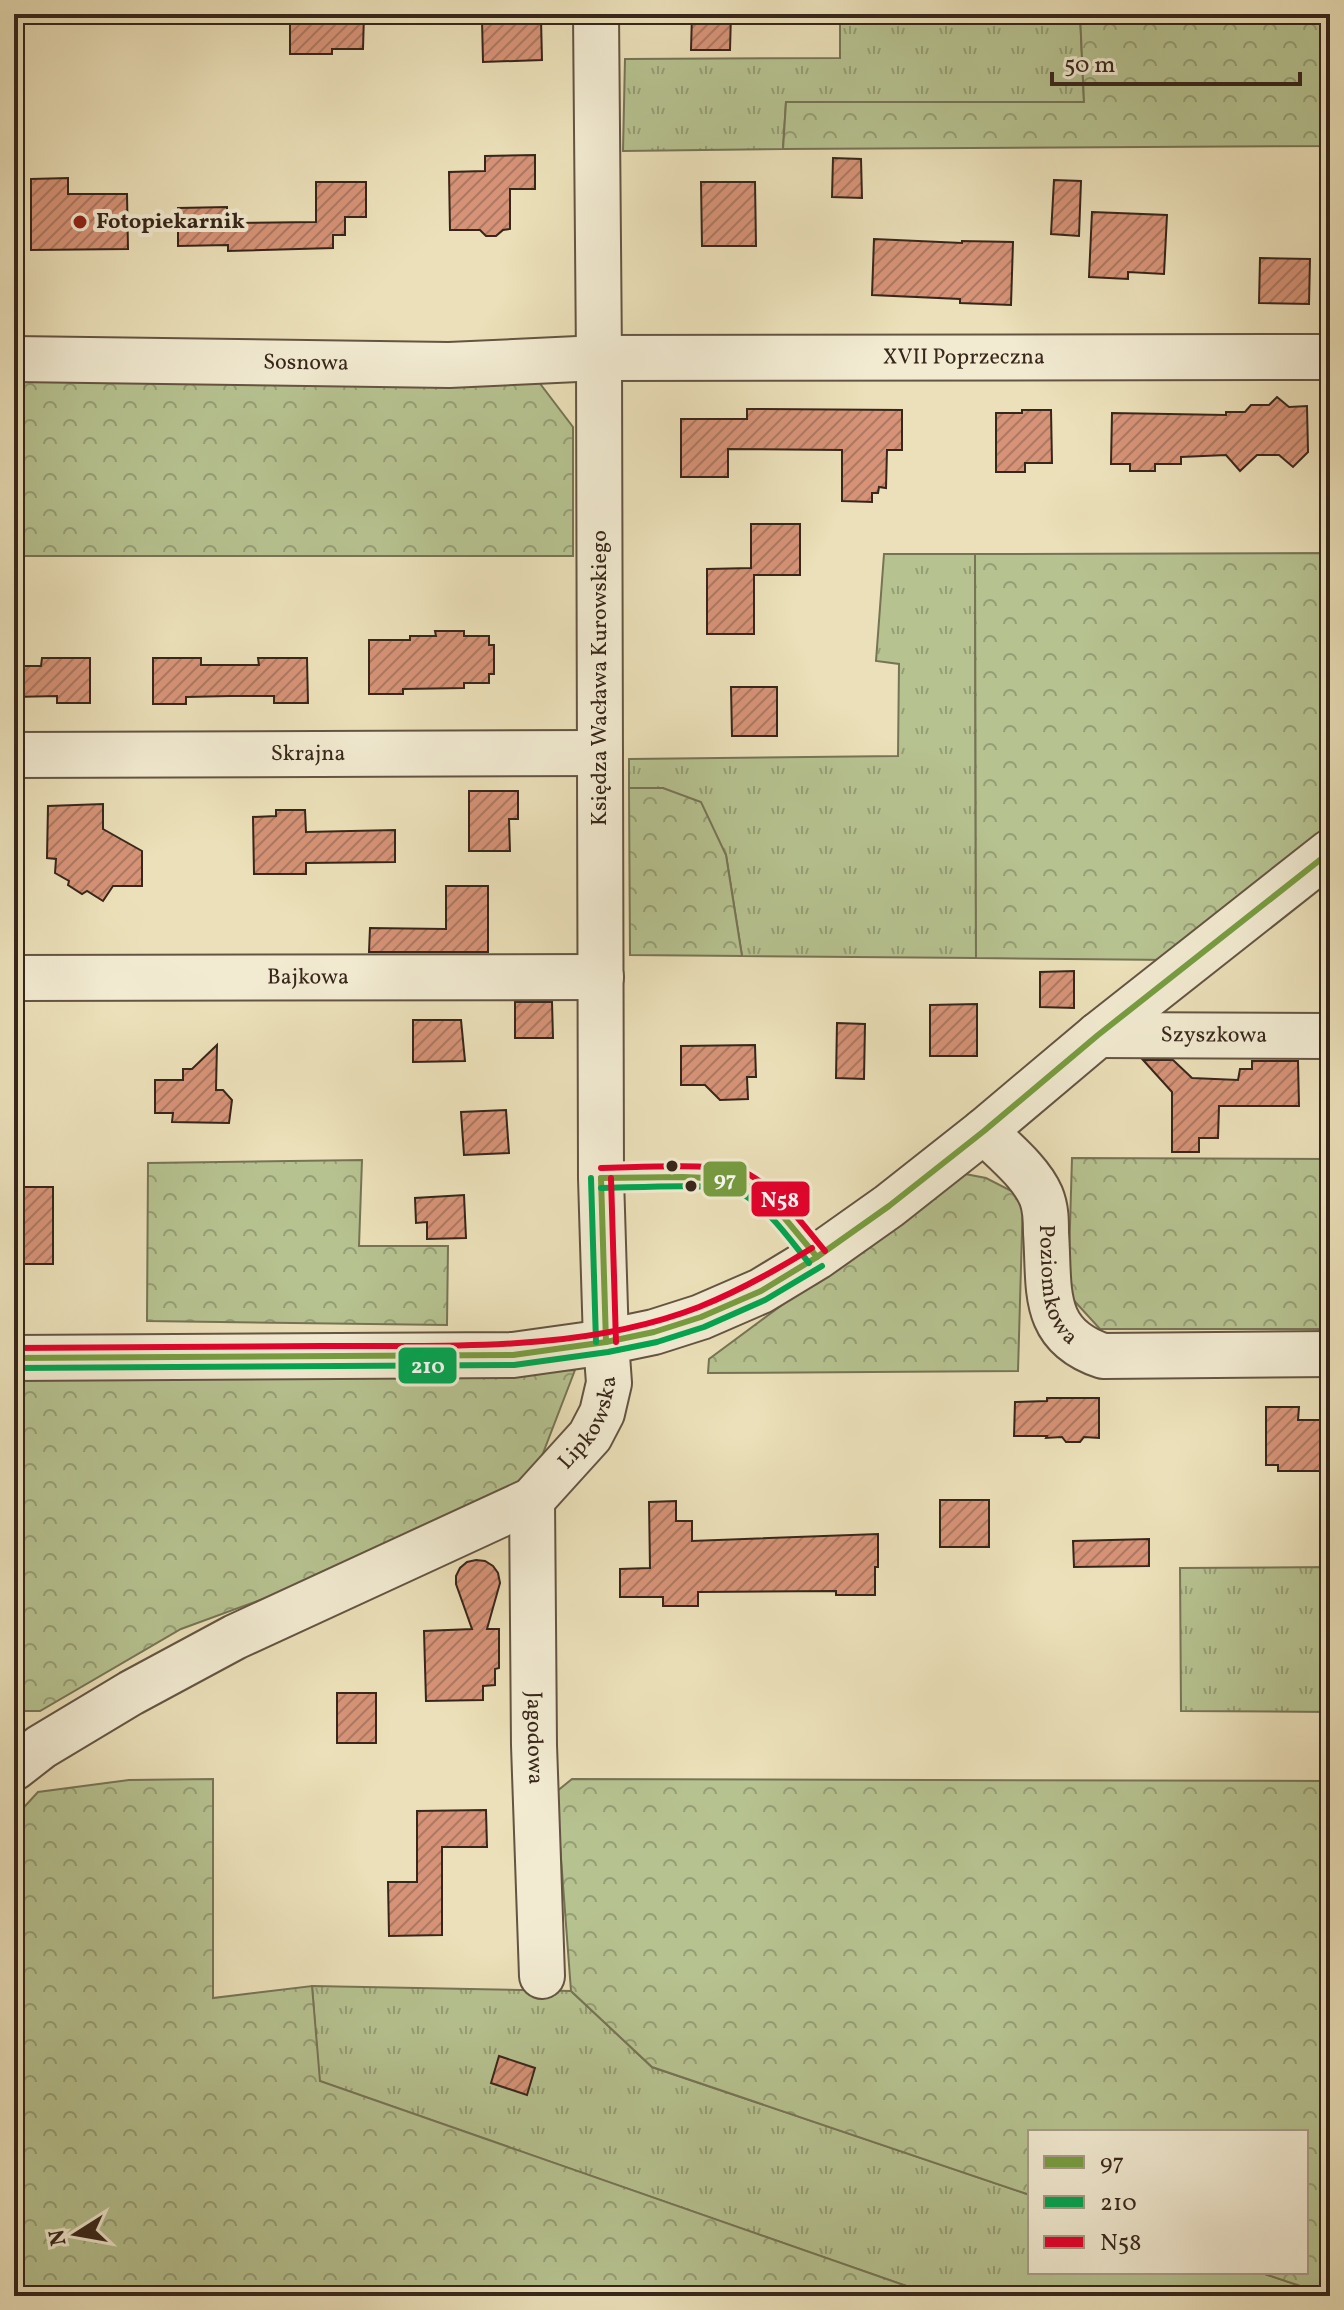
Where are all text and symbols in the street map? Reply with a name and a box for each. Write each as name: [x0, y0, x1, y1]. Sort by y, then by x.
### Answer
scale bar: [1052, 36, 1300, 86]
text: 50 m: [1064, 49, 1116, 83]
place label: Fotopiekarnik: [96, 207, 245, 238]
marker: Fotopiekarnik: [71, 213, 89, 231]
street label: XVII Poprzeczna: [883, 342, 1045, 373]
street label: Sosnowa: [263, 347, 349, 379]
street label: Księdza Wacława Kurowskiego: [585, 530, 616, 826]
street label: Skrajna: [271, 738, 345, 770]
street label: Bajkowa: [267, 962, 349, 993]
street label: Szyszkowa: [1161, 1020, 1267, 1051]
unlabelled marker: [664, 1158, 680, 1174]
line badge: 97: [702, 1160, 748, 1198]
text: 97: [714, 1165, 736, 1196]
unlabelled marker: [683, 1178, 699, 1194]
line badge: N58: [750, 1180, 811, 1218]
text: N58: [761, 1186, 799, 1217]
street label: Poziomkowa: [1030, 1224, 1084, 1352]
line badge: 210: [397, 1346, 458, 1385]
text: 210: [411, 1352, 445, 1383]
street label: Lipkowska: [551, 1375, 625, 1477]
street label: Jagodowa: [518, 1691, 551, 1785]
legend: [1028, 2130, 1308, 2274]
text: 97: [1100, 2147, 1124, 2181]
text: 210: [1100, 2187, 1137, 2221]
north arrow: [36, 2194, 116, 2274]
text: N: [42, 2227, 76, 2248]
text: N58: [1100, 2227, 1142, 2261]

